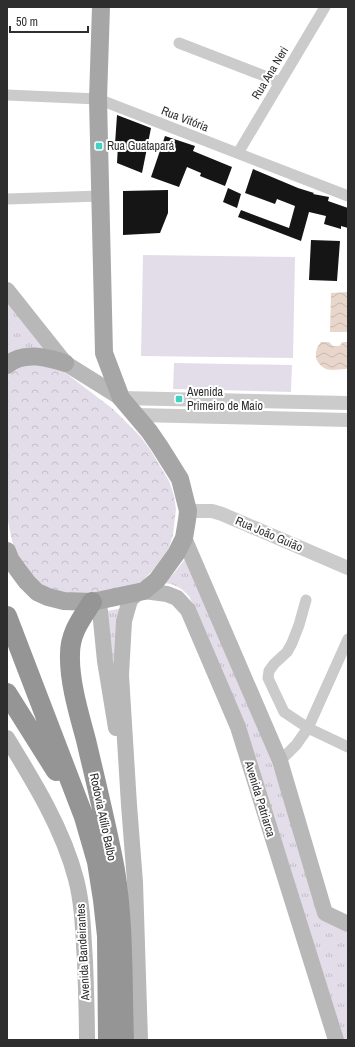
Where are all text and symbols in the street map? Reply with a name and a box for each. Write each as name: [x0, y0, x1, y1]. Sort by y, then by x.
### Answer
scale bar: [10, 8, 88, 34]
text: 50 m: [16, 14, 38, 30]
street label: Rua Ana Neri: [248, 44, 292, 102]
street label: Rua Vitória: [159, 103, 212, 136]
place label: Rua Guatapará: [107, 138, 175, 154]
marker: Rua Guatapará: [94, 141, 104, 151]
place label: Avenida Primeiro de Maio: [186, 384, 263, 414]
marker: Avenida Primeiro de Maio: [174, 394, 184, 404]
street label: Rua João Guião: [233, 513, 305, 555]
street label: Avenida Patriarca: [241, 758, 279, 839]
street label: Rodovia Atílio Balbo: [86, 772, 120, 862]
street label: Avenida Bandeirantes: [72, 903, 94, 1002]

